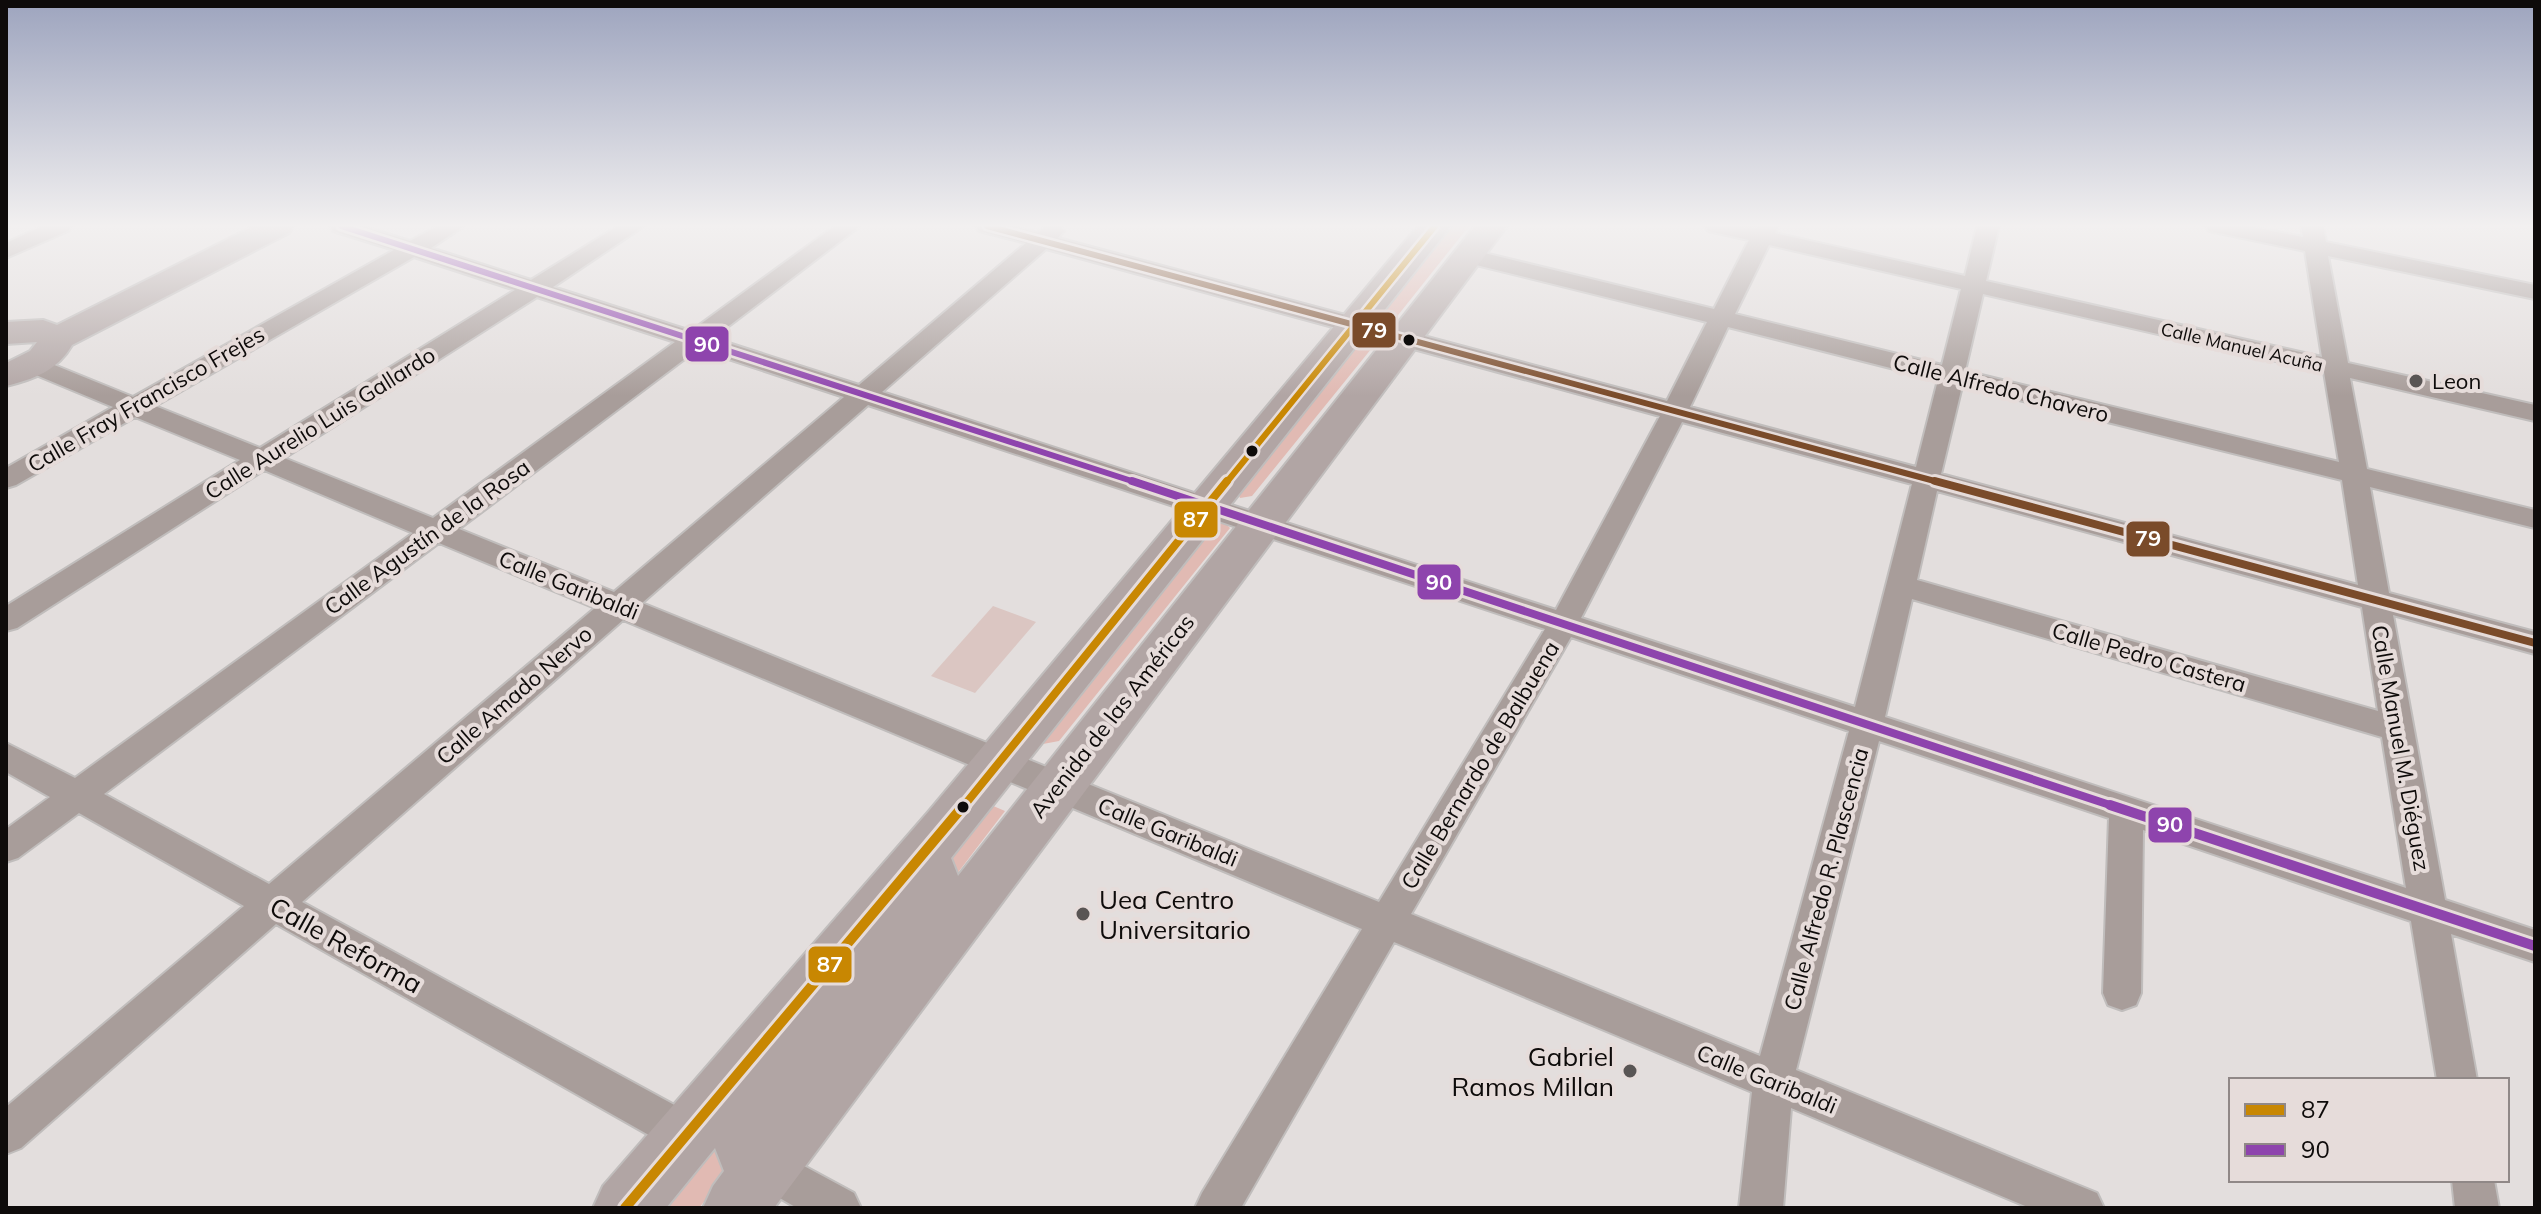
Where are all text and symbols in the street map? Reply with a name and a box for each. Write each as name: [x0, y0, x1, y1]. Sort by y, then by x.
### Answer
line badge: 79: [1351, 311, 1397, 349]
text: 79: [1361, 316, 1387, 344]
street label: Calle Manuel Acuña: [2159, 317, 2325, 377]
street label: Calle Fray Francisco Frejes: [23, 320, 269, 478]
line badge: 90: [684, 325, 730, 363]
text: 90: [694, 330, 720, 358]
unlabelled marker: [1401, 332, 1417, 348]
street label: Calle Aurelio Luis Gallardo: [200, 341, 440, 505]
street label: Calle Alfredo Chavero: [1890, 348, 2112, 428]
place label: Leon: [2432, 367, 2481, 395]
marker: Leon: [2407, 372, 2425, 390]
unlabelled marker: [1244, 443, 1260, 459]
street label: Calle Agustín de la Rosa: [319, 453, 535, 621]
line badge: 87: [1173, 500, 1219, 539]
text: 87: [1183, 505, 1209, 533]
line badge: 79: [2125, 520, 2171, 558]
text: 79: [2135, 524, 2161, 552]
street label: Calle Garibaldi: [495, 544, 643, 626]
line badge: 90: [1416, 563, 1462, 601]
text: 90: [1426, 568, 1452, 596]
street label: Avenida de las Américas: [1024, 609, 1200, 823]
street label: Calle Pedro Castera: [2049, 616, 2249, 698]
street label: Calle Amado Nervo: [430, 620, 598, 770]
street label: Calle Manuel M. Diéguez: [2366, 623, 2436, 873]
street label: Calle Bernardo de Balbuena: [1395, 636, 1565, 894]
street label: Calle Alfredo R. Plascencia: [1777, 745, 1875, 1013]
street label: Calle Garibaldi: [1094, 791, 1242, 873]
unlabelled marker: [955, 799, 971, 815]
line badge: 90: [2147, 806, 2193, 844]
text: 90: [2157, 810, 2183, 838]
place label: Uea Centro Universitario: [1099, 883, 1251, 946]
street label: Calle Reforma: [264, 890, 428, 1000]
marker: Uea Centro Universitario: [1074, 905, 1092, 923]
line badge: 87: [807, 945, 853, 984]
text: 87: [817, 950, 843, 978]
street label: Calle Garibaldi: [1693, 1038, 1841, 1120]
place label: Gabriel Ramos Millan: [1451, 1040, 1614, 1103]
marker: Gabriel Ramos Millan: [1621, 1062, 1639, 1080]
legend: [2229, 1078, 2509, 1182]
text: 87: [2301, 1094, 2330, 1124]
text: 90: [2301, 1134, 2330, 1164]

